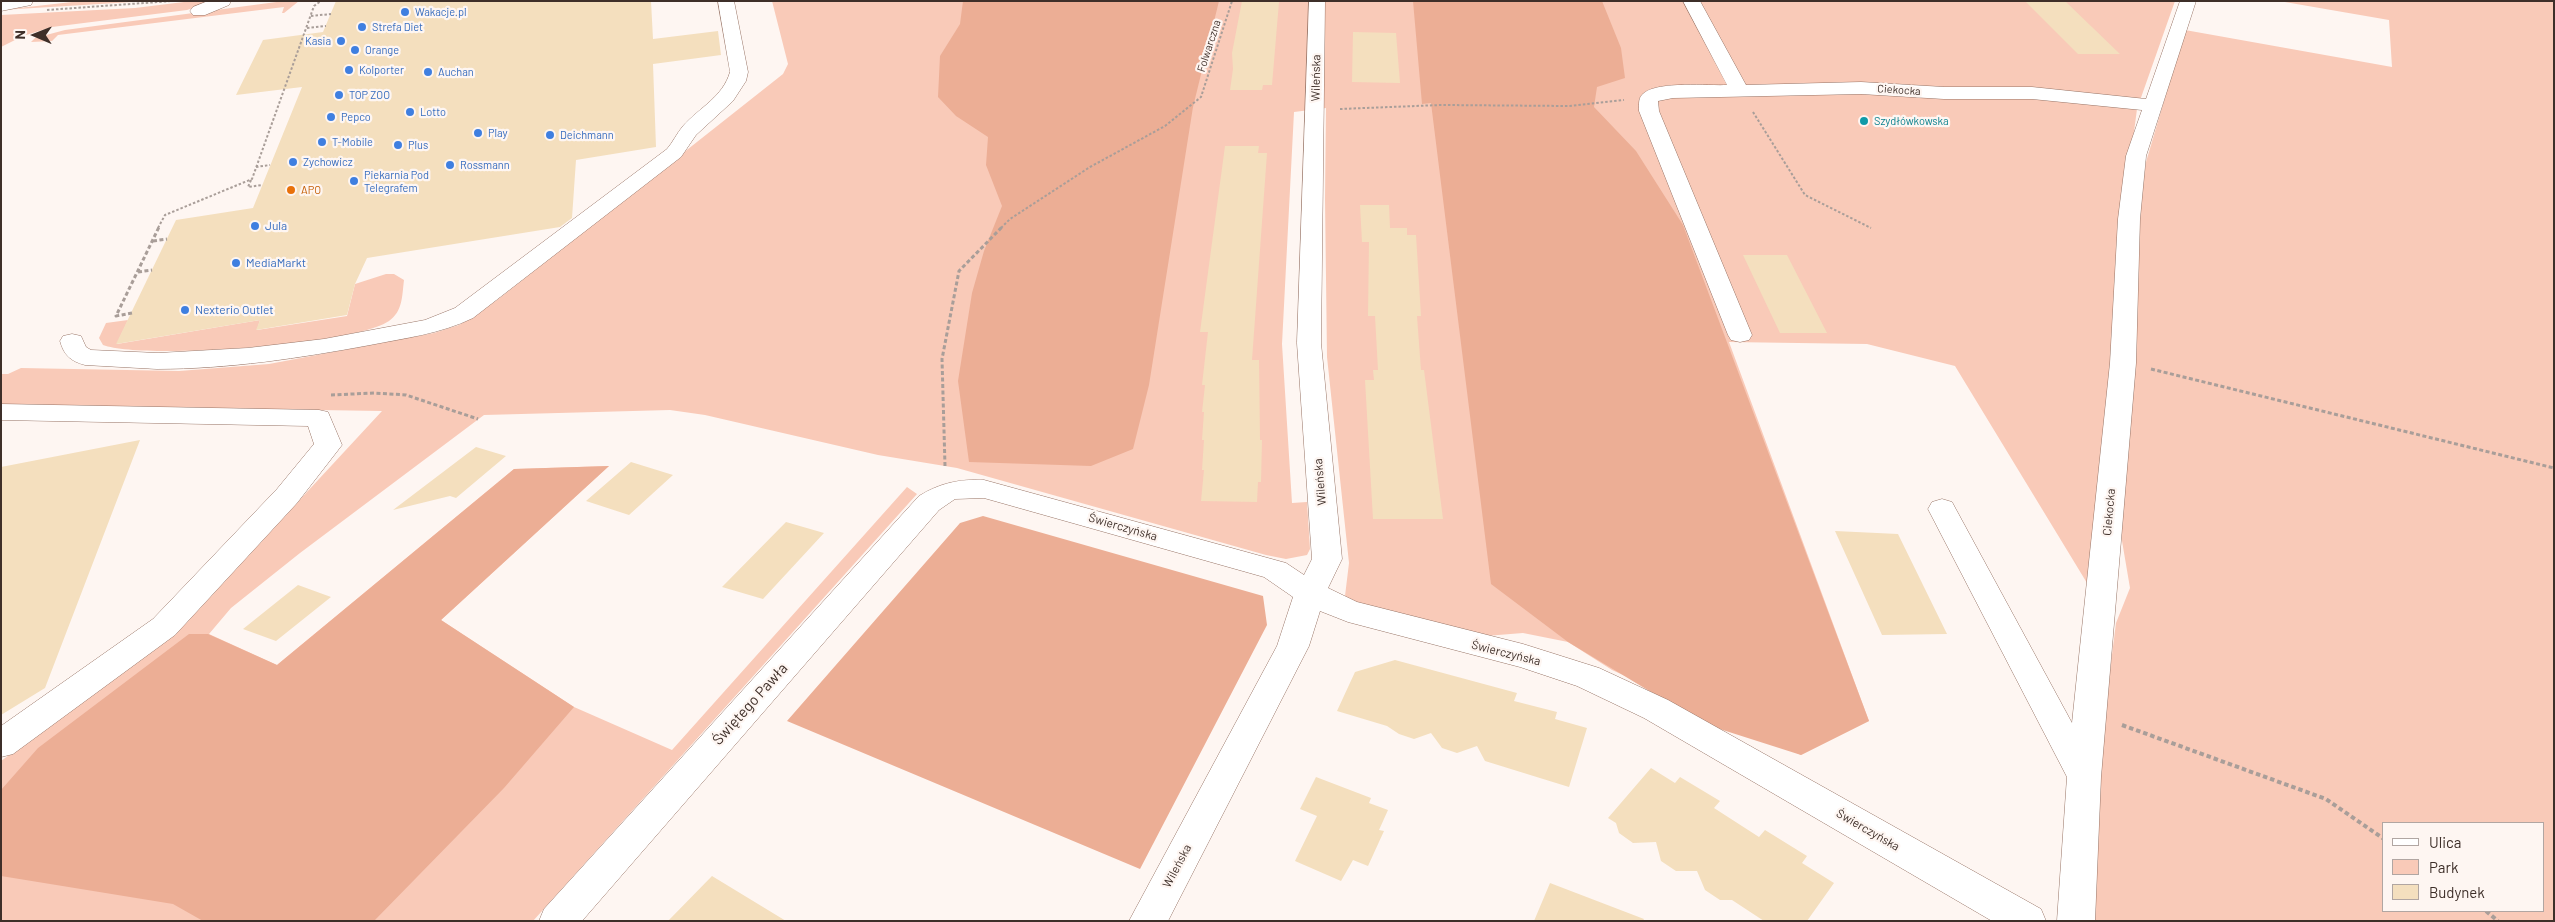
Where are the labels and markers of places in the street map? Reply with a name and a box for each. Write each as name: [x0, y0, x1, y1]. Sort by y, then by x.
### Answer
place label: Wakacje.pl: [415, 5, 467, 19]
marker: Wakacje.pl: [399, 6, 411, 18]
place label: Strefa Diet: [372, 20, 423, 34]
marker: Strefa Diet: [356, 21, 368, 33]
place label: Kasia: [305, 34, 331, 48]
marker: Kasia: [335, 35, 347, 47]
place label: Orange: [365, 43, 399, 57]
marker: Orange: [349, 44, 361, 56]
place label: Kolporter: [359, 63, 404, 77]
marker: Kolporter: [343, 64, 355, 76]
place label: Auchan: [438, 65, 474, 79]
marker: Auchan: [422, 66, 434, 78]
place label: TOP ZOO: [349, 88, 390, 102]
marker: TOP ZOO: [333, 89, 345, 101]
place label: Lotto: [420, 105, 446, 119]
marker: Lotto: [404, 106, 416, 118]
place label: Pepco: [341, 110, 371, 124]
marker: Pepco: [325, 111, 337, 123]
place label: Szydłówkowska: [1874, 114, 1949, 128]
marker: Szydłówkowska: [1858, 115, 1870, 127]
place label: Play: [488, 126, 508, 140]
marker: Play: [472, 127, 484, 139]
place label: Deichmann: [560, 128, 614, 142]
marker: Deichmann: [544, 129, 556, 141]
place label: T-Mobile: [332, 135, 373, 149]
marker: T-Mobile: [316, 136, 328, 148]
place label: Plus: [408, 138, 428, 152]
marker: Plus: [392, 139, 404, 151]
place label: Zychowicz: [303, 155, 353, 169]
marker: Zychowicz: [287, 156, 299, 168]
place label: Rossmann: [460, 158, 510, 172]
marker: Rossmann: [444, 159, 456, 171]
place label: Piekarnia Pod Telegrafem: [364, 168, 429, 194]
marker: Piekarnia Pod Telegrafem: [348, 175, 360, 187]
place label: APO: [301, 183, 321, 197]
marker: APO: [285, 184, 297, 196]
place label: Jula: [265, 219, 287, 233]
marker: Jula: [249, 220, 261, 232]
place label: MediaMarkt: [246, 256, 306, 270]
marker: MediaMarkt: [230, 257, 242, 269]
place label: Nexterio Outlet: [195, 303, 274, 317]
marker: Nexterio Outlet: [179, 304, 191, 316]

